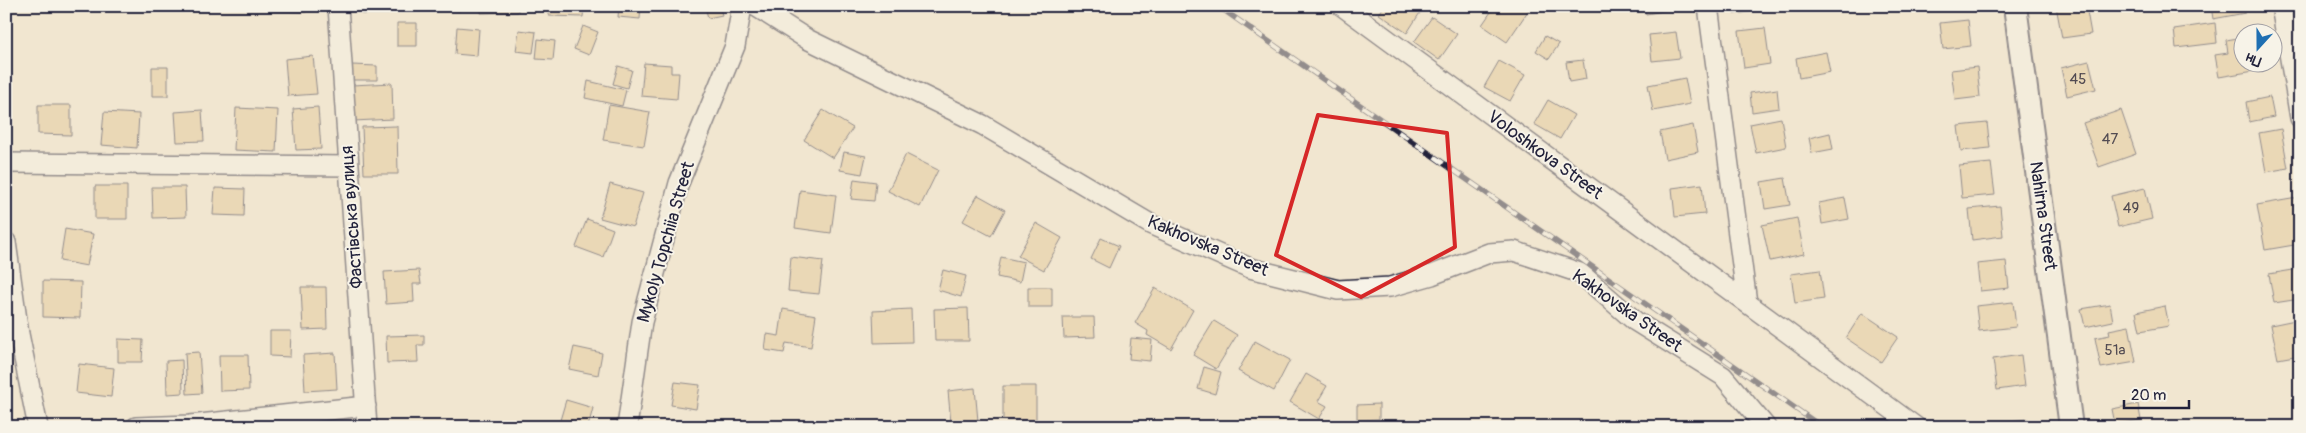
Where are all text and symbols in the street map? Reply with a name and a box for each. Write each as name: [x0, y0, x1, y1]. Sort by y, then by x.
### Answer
north arrow: [2234, 22, 2284, 72]
text: Пн: [2243, 49, 2264, 70]
house number: 45: [2070, 70, 2086, 89]
street label: Voloshkova Street: [1483, 105, 1608, 205]
house number: 47: [2102, 130, 2118, 149]
street label: Фастівська вулиця: [336, 145, 368, 289]
street label: Mykoly Topchiia Street: [632, 158, 700, 325]
street label: Nahirna Street: [2024, 160, 2062, 273]
house number: 49: [2123, 199, 2139, 218]
street label: Kakhovska Street: [1144, 210, 1273, 282]
street label: Kakhovska Street: [1567, 264, 1687, 358]
house number: 51а: [2105, 341, 2126, 360]
scale bar: [2124, 378, 2188, 410]
text: 20 m: [2131, 386, 2166, 405]

